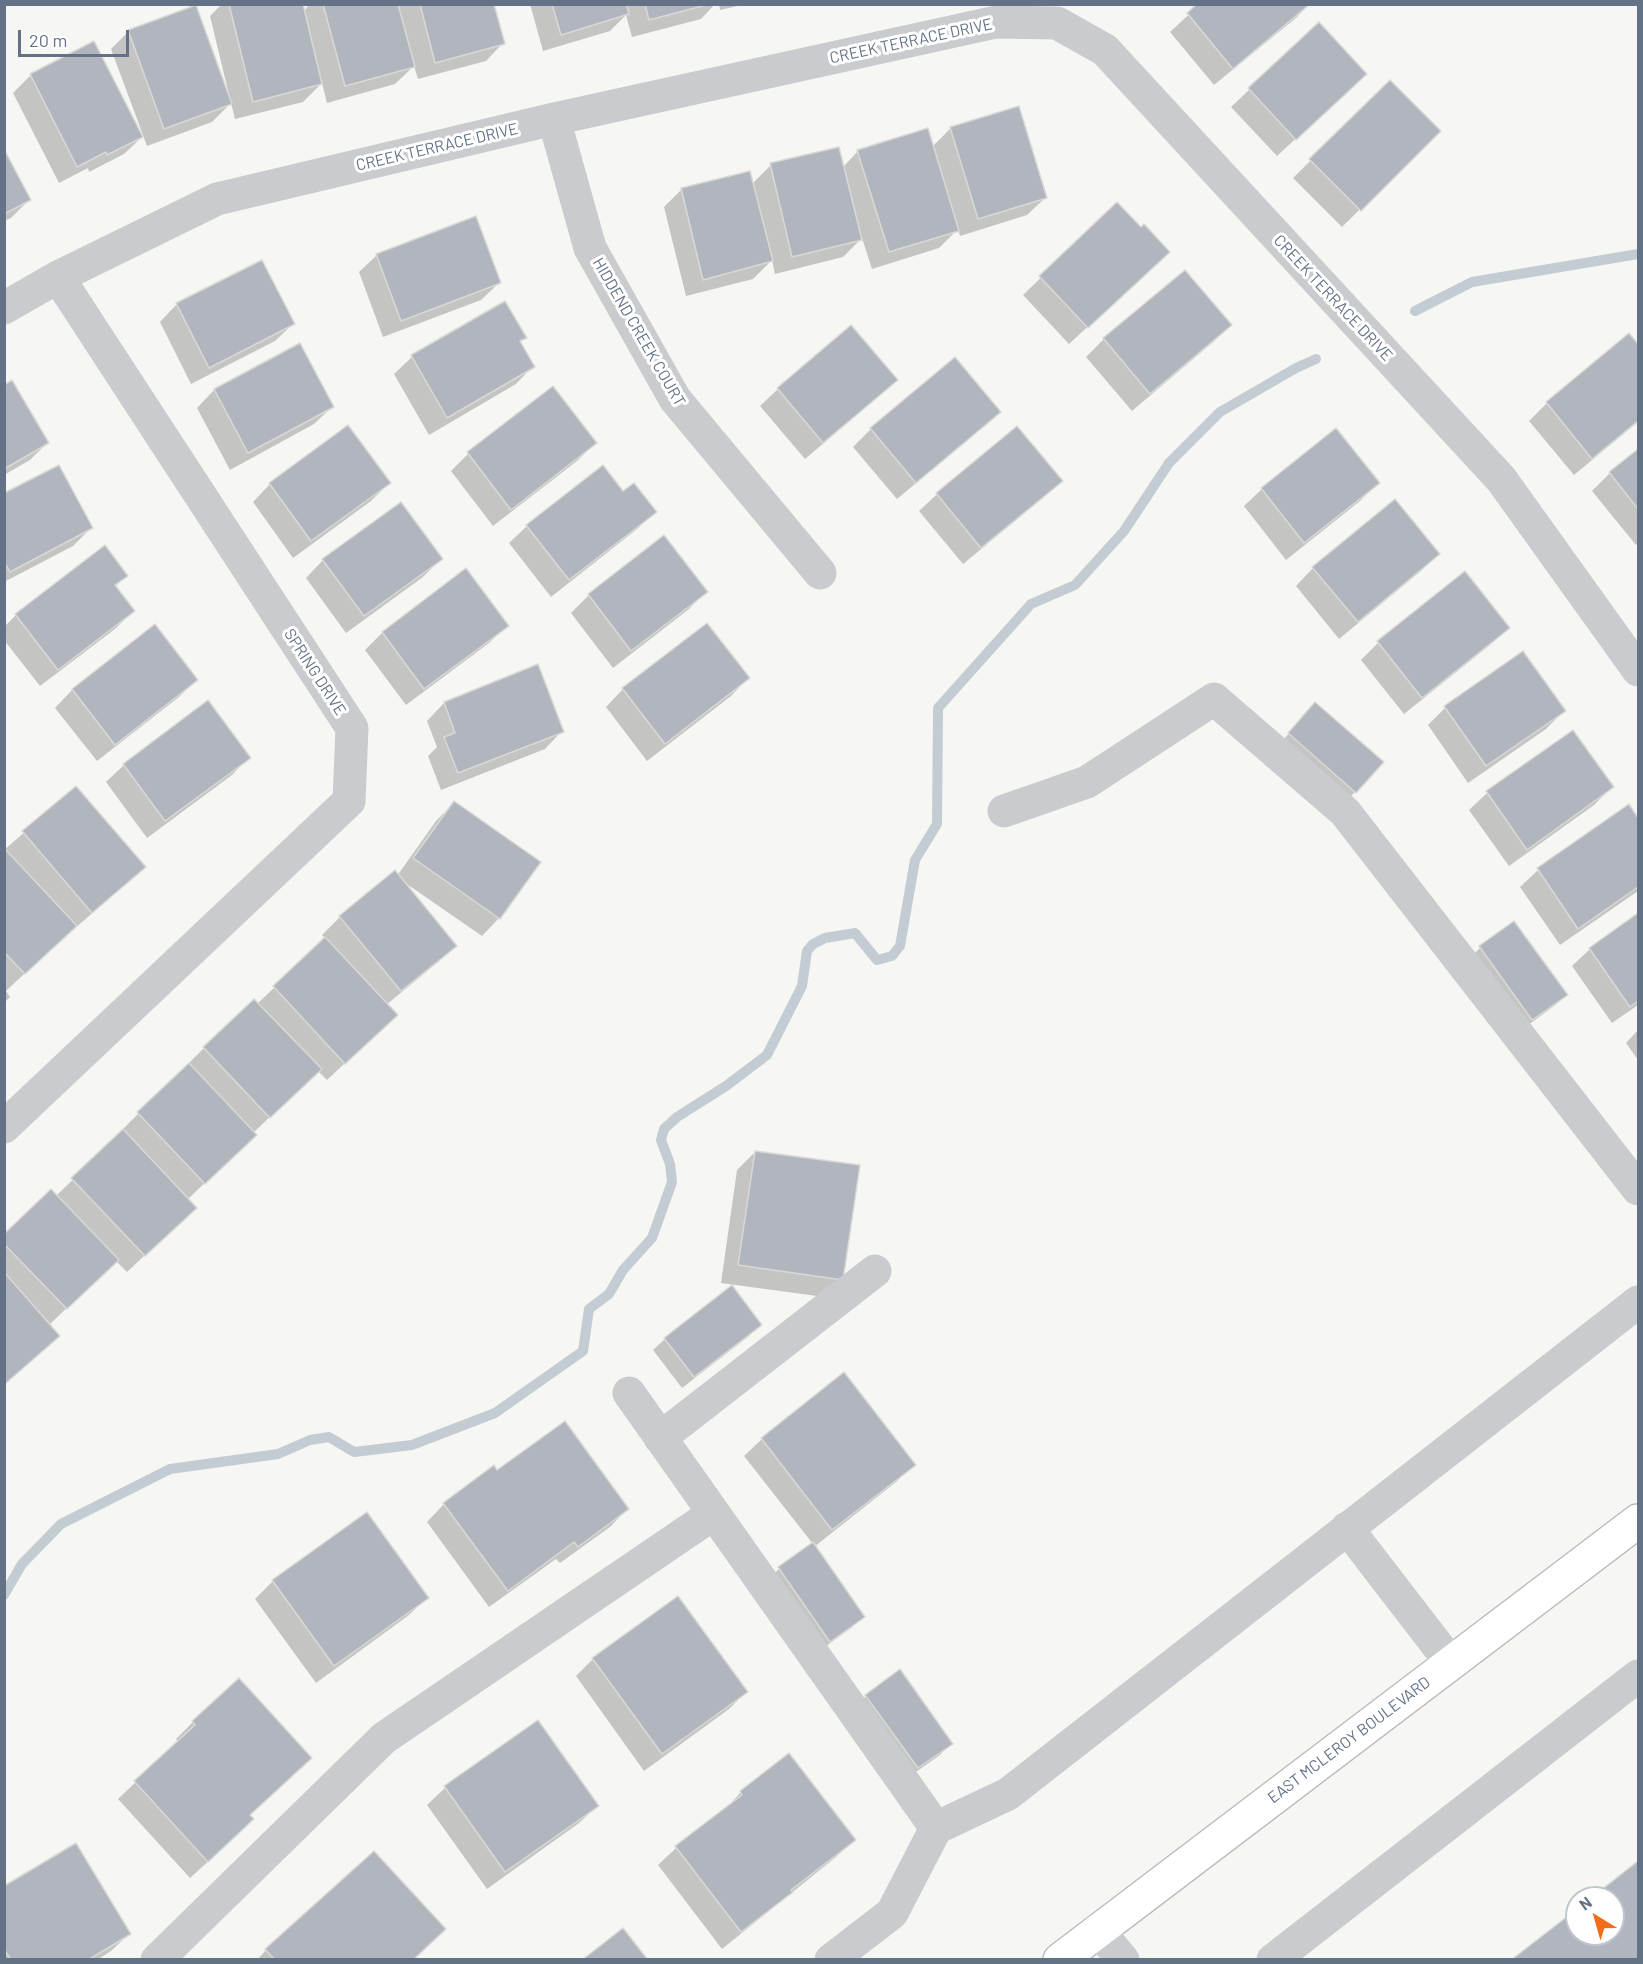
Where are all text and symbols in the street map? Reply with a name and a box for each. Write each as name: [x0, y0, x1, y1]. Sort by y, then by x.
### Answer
street label: CREEK TERRACE DRIVE: [828, 14, 994, 68]
scale bar: [21, 18, 132, 56]
text: 20 m: [29, 29, 67, 51]
street label: CREEK TERRACE DRIVE: [354, 119, 520, 175]
street label: CREEK TERRACE DRIVE: [1270, 231, 1396, 365]
street label: HIDDEND CREEK COURT: [589, 254, 689, 410]
street label: SPRING DRIVE: [280, 625, 350, 719]
street label: EAST MCLEROY BOULEVARD: [1264, 1673, 1434, 1807]
north arrow: [1565, 1886, 1625, 1946]
text: N: [1575, 1892, 1595, 1914]

